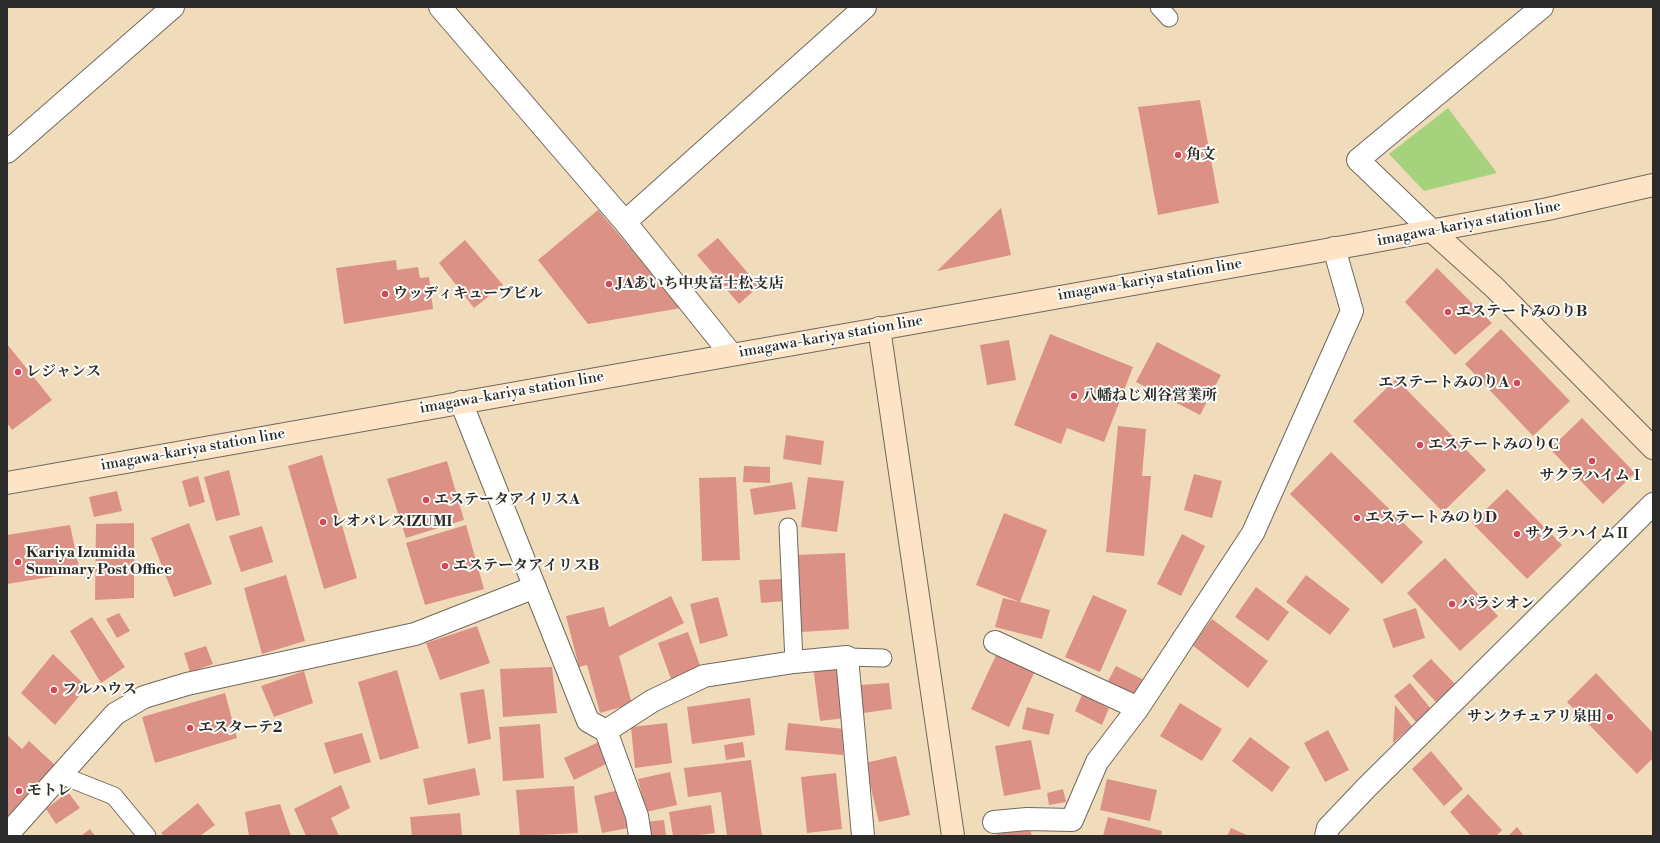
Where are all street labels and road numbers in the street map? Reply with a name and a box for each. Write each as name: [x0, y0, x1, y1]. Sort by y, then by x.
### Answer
street label: imagawa-kariya station line: [1376, 197, 1562, 251]
street label: imagawa-kariya station line: [1056, 255, 1244, 305]
street label: imagawa-kariya station line: [737, 312, 925, 362]
street label: imagawa-kariya station line: [418, 368, 606, 418]
street label: imagawa-kariya station line: [99, 425, 287, 475]

